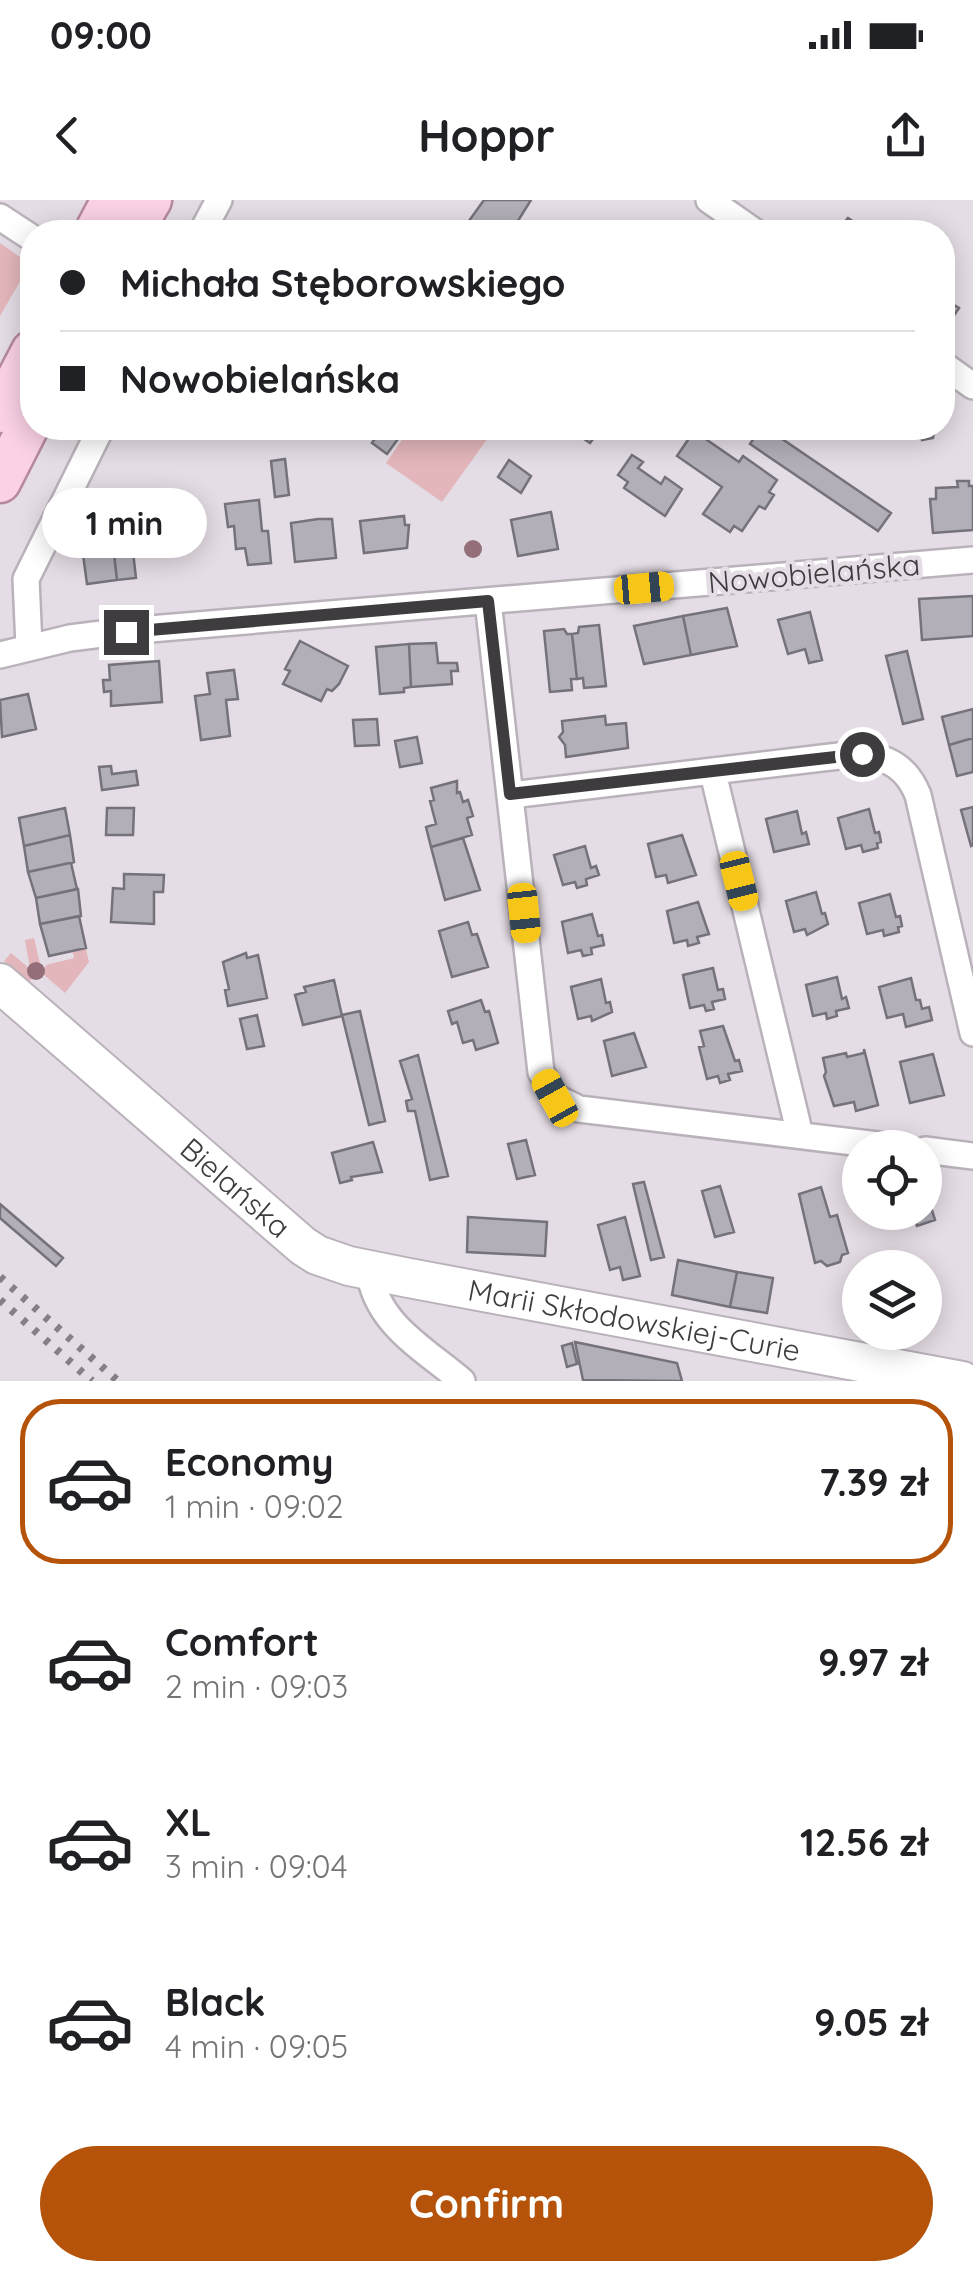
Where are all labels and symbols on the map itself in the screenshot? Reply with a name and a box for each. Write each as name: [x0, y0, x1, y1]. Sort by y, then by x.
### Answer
callout: 1 min: [44, 487, 208, 557]
street label: Nowobielańska: [706, 545, 922, 601]
car: [613, 570, 675, 606]
route end: [104, 610, 149, 655]
route start: [840, 732, 885, 777]
car: [717, 848, 761, 914]
car: [506, 882, 542, 944]
car: [527, 1064, 583, 1132]
street label: Bielańska: [173, 1129, 299, 1246]
street label: Marii Skłodowskiej-Curie: [465, 1270, 804, 1370]

